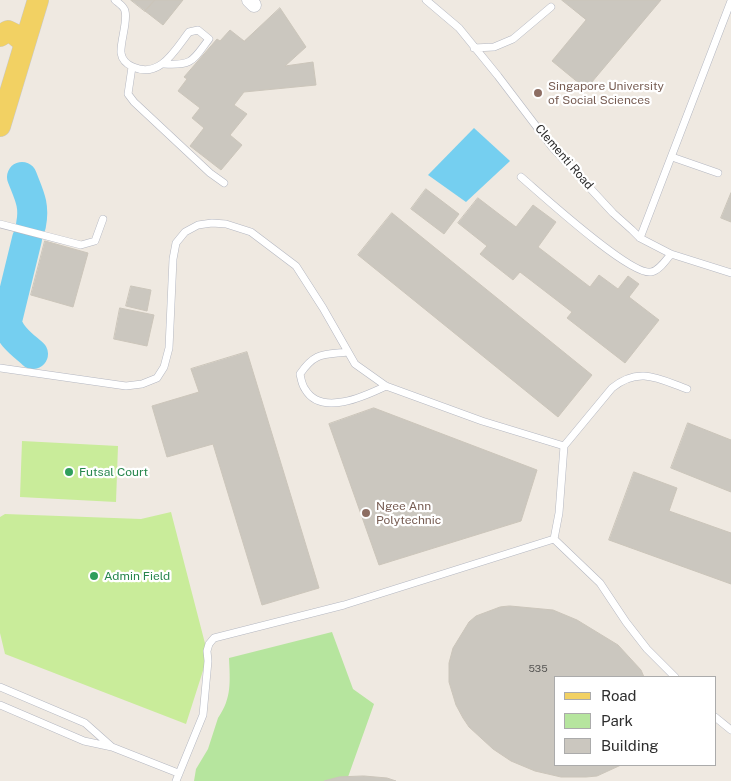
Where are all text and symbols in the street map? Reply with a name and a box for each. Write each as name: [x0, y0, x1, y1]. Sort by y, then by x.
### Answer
place label: Singapore University of Social Sciences: [548, 79, 664, 107]
marker: Singapore University of Social Sciences: [532, 87, 544, 99]
street label: Clementi Road: [532, 122, 596, 192]
place label: Futsal Court: [79, 465, 148, 479]
marker: Futsal Court: [63, 466, 75, 478]
place label: Ngee Ann Polytechnic: [376, 499, 441, 527]
marker: Ngee Ann Polytechnic: [360, 507, 372, 519]
place label: Admin Field: [104, 569, 170, 583]
marker: Admin Field: [88, 570, 100, 582]
house number: 535: [528, 663, 548, 675]
legend: [554, 676, 716, 766]
text: Road: [601, 687, 637, 704]
text: Park: [601, 712, 633, 729]
text: Building: [601, 737, 659, 754]

